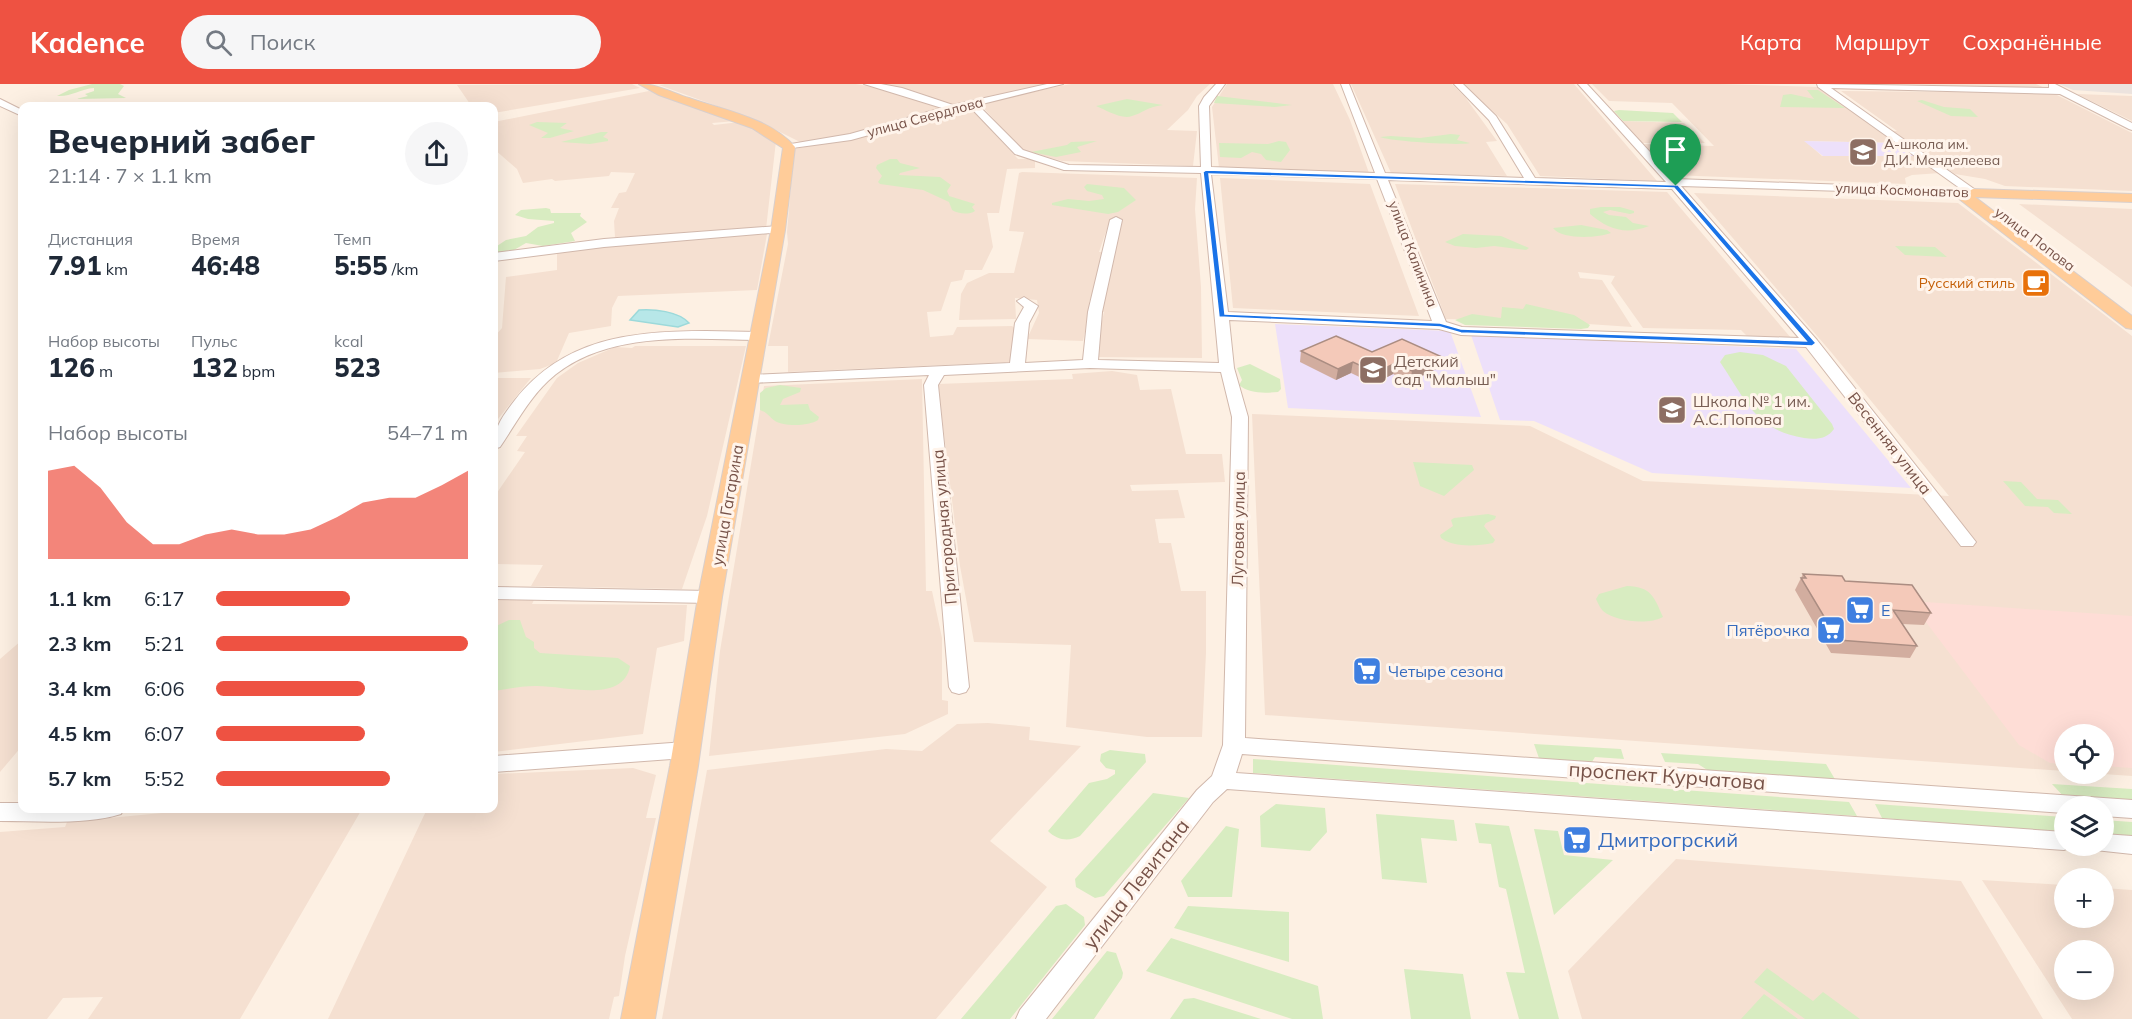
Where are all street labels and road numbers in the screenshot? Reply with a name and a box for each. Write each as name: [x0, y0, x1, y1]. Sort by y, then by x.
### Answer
street label: улица Свердлова: [865, 93, 985, 141]
street label: улица Космонавтов: [1835, 179, 1969, 201]
street label: улица Калинина: [1384, 198, 1442, 310]
street label: улица Попова: [1991, 203, 2079, 275]
street label: Весенняя улица: [1844, 388, 1936, 498]
street label: улица Гагарина: [706, 443, 748, 567]
street label: Пригородная улица: [927, 449, 961, 605]
street label: Луговая улица: [1227, 471, 1249, 587]
street label: проспект Курчатова: [1568, 756, 1766, 795]
street label: улица Левитана: [1077, 814, 1194, 954]

